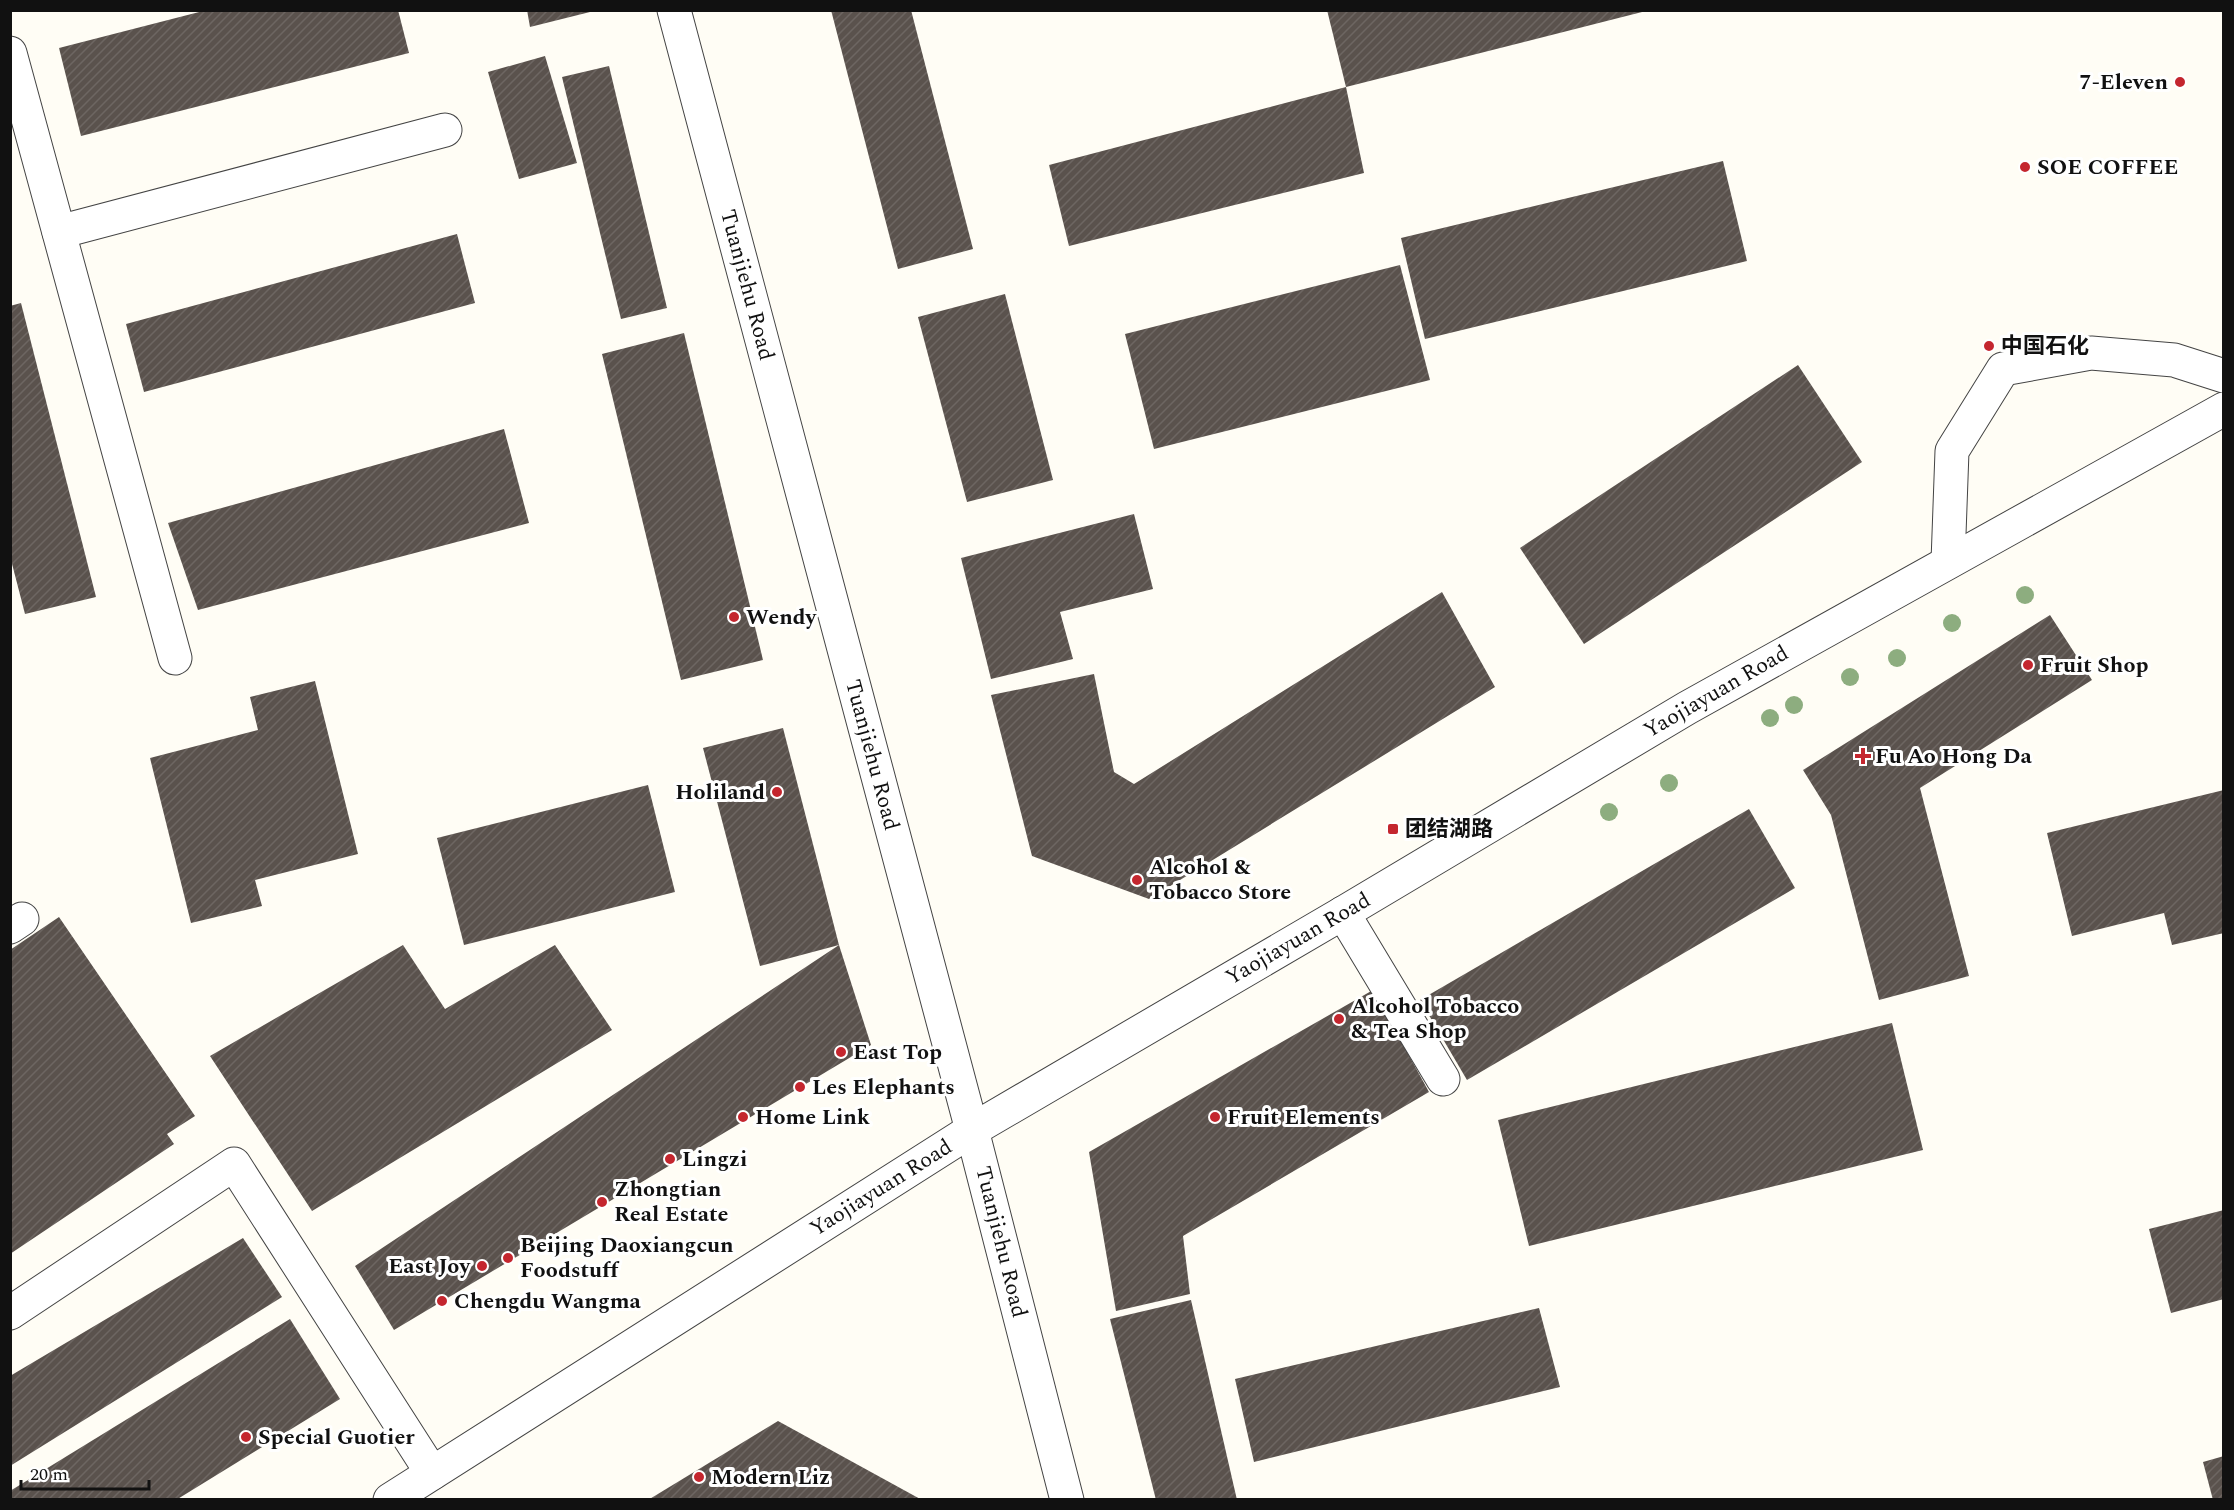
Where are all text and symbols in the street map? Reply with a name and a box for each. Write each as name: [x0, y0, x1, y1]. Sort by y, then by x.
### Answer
place label: 7-Eleven: [2079, 66, 2168, 99]
marker: 7-Eleven: [2173, 75, 2187, 89]
place label: SOE COFFEE: [2037, 151, 2178, 184]
marker: SOE COFFEE: [2018, 160, 2032, 174]
street label: Tuanjiehu Road: [711, 206, 783, 364]
place label: 中国石化: [2001, 330, 2089, 363]
marker: 中国石化: [1982, 339, 1996, 353]
place label: Wendy: [746, 601, 818, 634]
marker: Wendy: [727, 610, 741, 624]
street label: Yaojiayuan Road: [1637, 637, 1795, 747]
place label: Fruit Shop: [2040, 649, 2148, 682]
marker: Fruit Shop: [2021, 658, 2035, 672]
street label: Tuanjiehu Road: [836, 676, 908, 834]
place label: Fu Ao Hong Da: [1875, 740, 2032, 773]
marker: Fu Ao Hong Da: [1856, 749, 1870, 763]
place label: Holiland: [675, 776, 765, 809]
marker: Holiland: [770, 785, 784, 799]
place label: 团结湖路: [1405, 813, 1493, 846]
marker: 团结湖路: [1386, 822, 1400, 836]
place label: Alcohol & Tobacco Store: [1149, 851, 1291, 909]
marker: Alcohol & Tobacco Store: [1130, 873, 1144, 887]
street label: Yaojiayuan Road: [1219, 884, 1377, 994]
place label: Alcohol Tobacco & Tea Shop: [1351, 990, 1519, 1048]
marker: Alcohol Tobacco & Tea Shop: [1332, 1012, 1346, 1026]
place label: East Top: [853, 1036, 942, 1069]
marker: East Top: [834, 1045, 848, 1059]
place label: Les Elephants: [812, 1071, 955, 1104]
marker: Les Elephants: [793, 1080, 807, 1094]
place label: Home Link: [755, 1101, 871, 1134]
place label: Fruit Elements: [1227, 1101, 1380, 1134]
marker: Home Link: [736, 1110, 750, 1124]
marker: Fruit Elements: [1208, 1110, 1222, 1124]
street label: Yaojiayuan Road: [803, 1131, 959, 1245]
place label: Lingzi: [682, 1143, 747, 1176]
marker: Lingzi: [663, 1152, 677, 1166]
street label: Tuanjiehu Road: [966, 1163, 1036, 1321]
place label: Zhongtian Real Estate: [614, 1173, 728, 1231]
marker: Zhongtian Real Estate: [595, 1195, 609, 1209]
place label: Beijing Daoxiangcun Foodstuff: [520, 1229, 734, 1287]
place label: East Joy: [388, 1250, 472, 1283]
marker: Beijing Daoxiangcun Foodstuff: [501, 1251, 515, 1265]
marker: East Joy: [475, 1259, 489, 1273]
place label: Chengdu Wangma: [454, 1285, 642, 1318]
marker: Chengdu Wangma: [435, 1294, 449, 1308]
place label: Special Guotier: [258, 1421, 415, 1454]
marker: Special Guotier: [239, 1430, 253, 1444]
scale bar: [21, 1453, 148, 1491]
text: 20 m: [30, 1461, 68, 1488]
place label: Modern Liz: [711, 1461, 830, 1494]
marker: Modern Liz: [692, 1470, 706, 1484]

